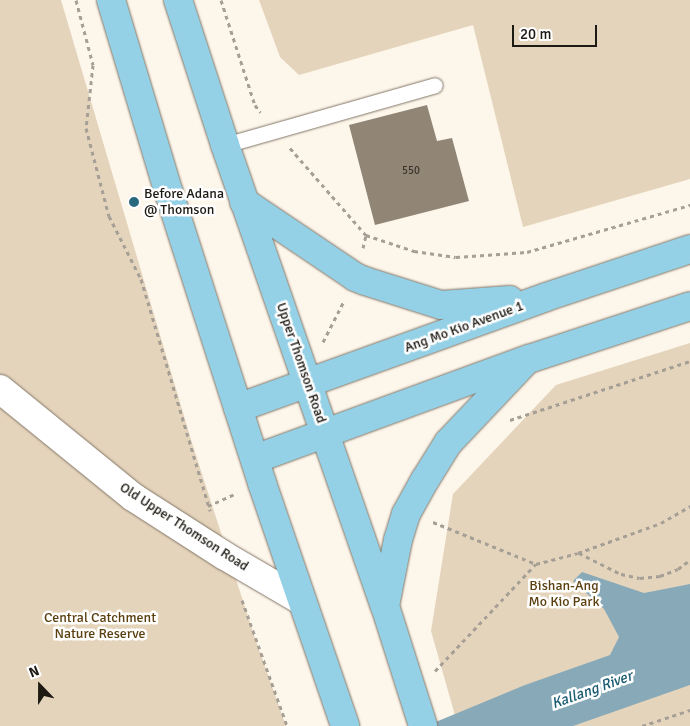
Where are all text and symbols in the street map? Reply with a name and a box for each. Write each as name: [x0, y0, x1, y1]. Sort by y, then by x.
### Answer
scale bar: [515, 15, 600, 47]
text: 20 m: [520, 25, 551, 43]
house number: 550: [402, 164, 420, 178]
place label: Before Adana @ Thomson: [144, 186, 224, 218]
marker: Before Adana @ Thomson: [128, 196, 140, 208]
street label: Ang Mo Kio Avenue 1: [402, 298, 526, 356]
street label: Upper Thomson Road: [272, 300, 330, 426]
street label: Old Upper Thomson Road: [116, 479, 252, 575]
park label: Bishan-Ang Mo Kio Park: [528, 578, 600, 610]
park label: Central Catchment Nature Reserve: [44, 610, 156, 642]
north arrow: [15, 661, 65, 711]
text: N: [26, 662, 42, 681]
water label: Kallang River: [549, 667, 635, 713]

